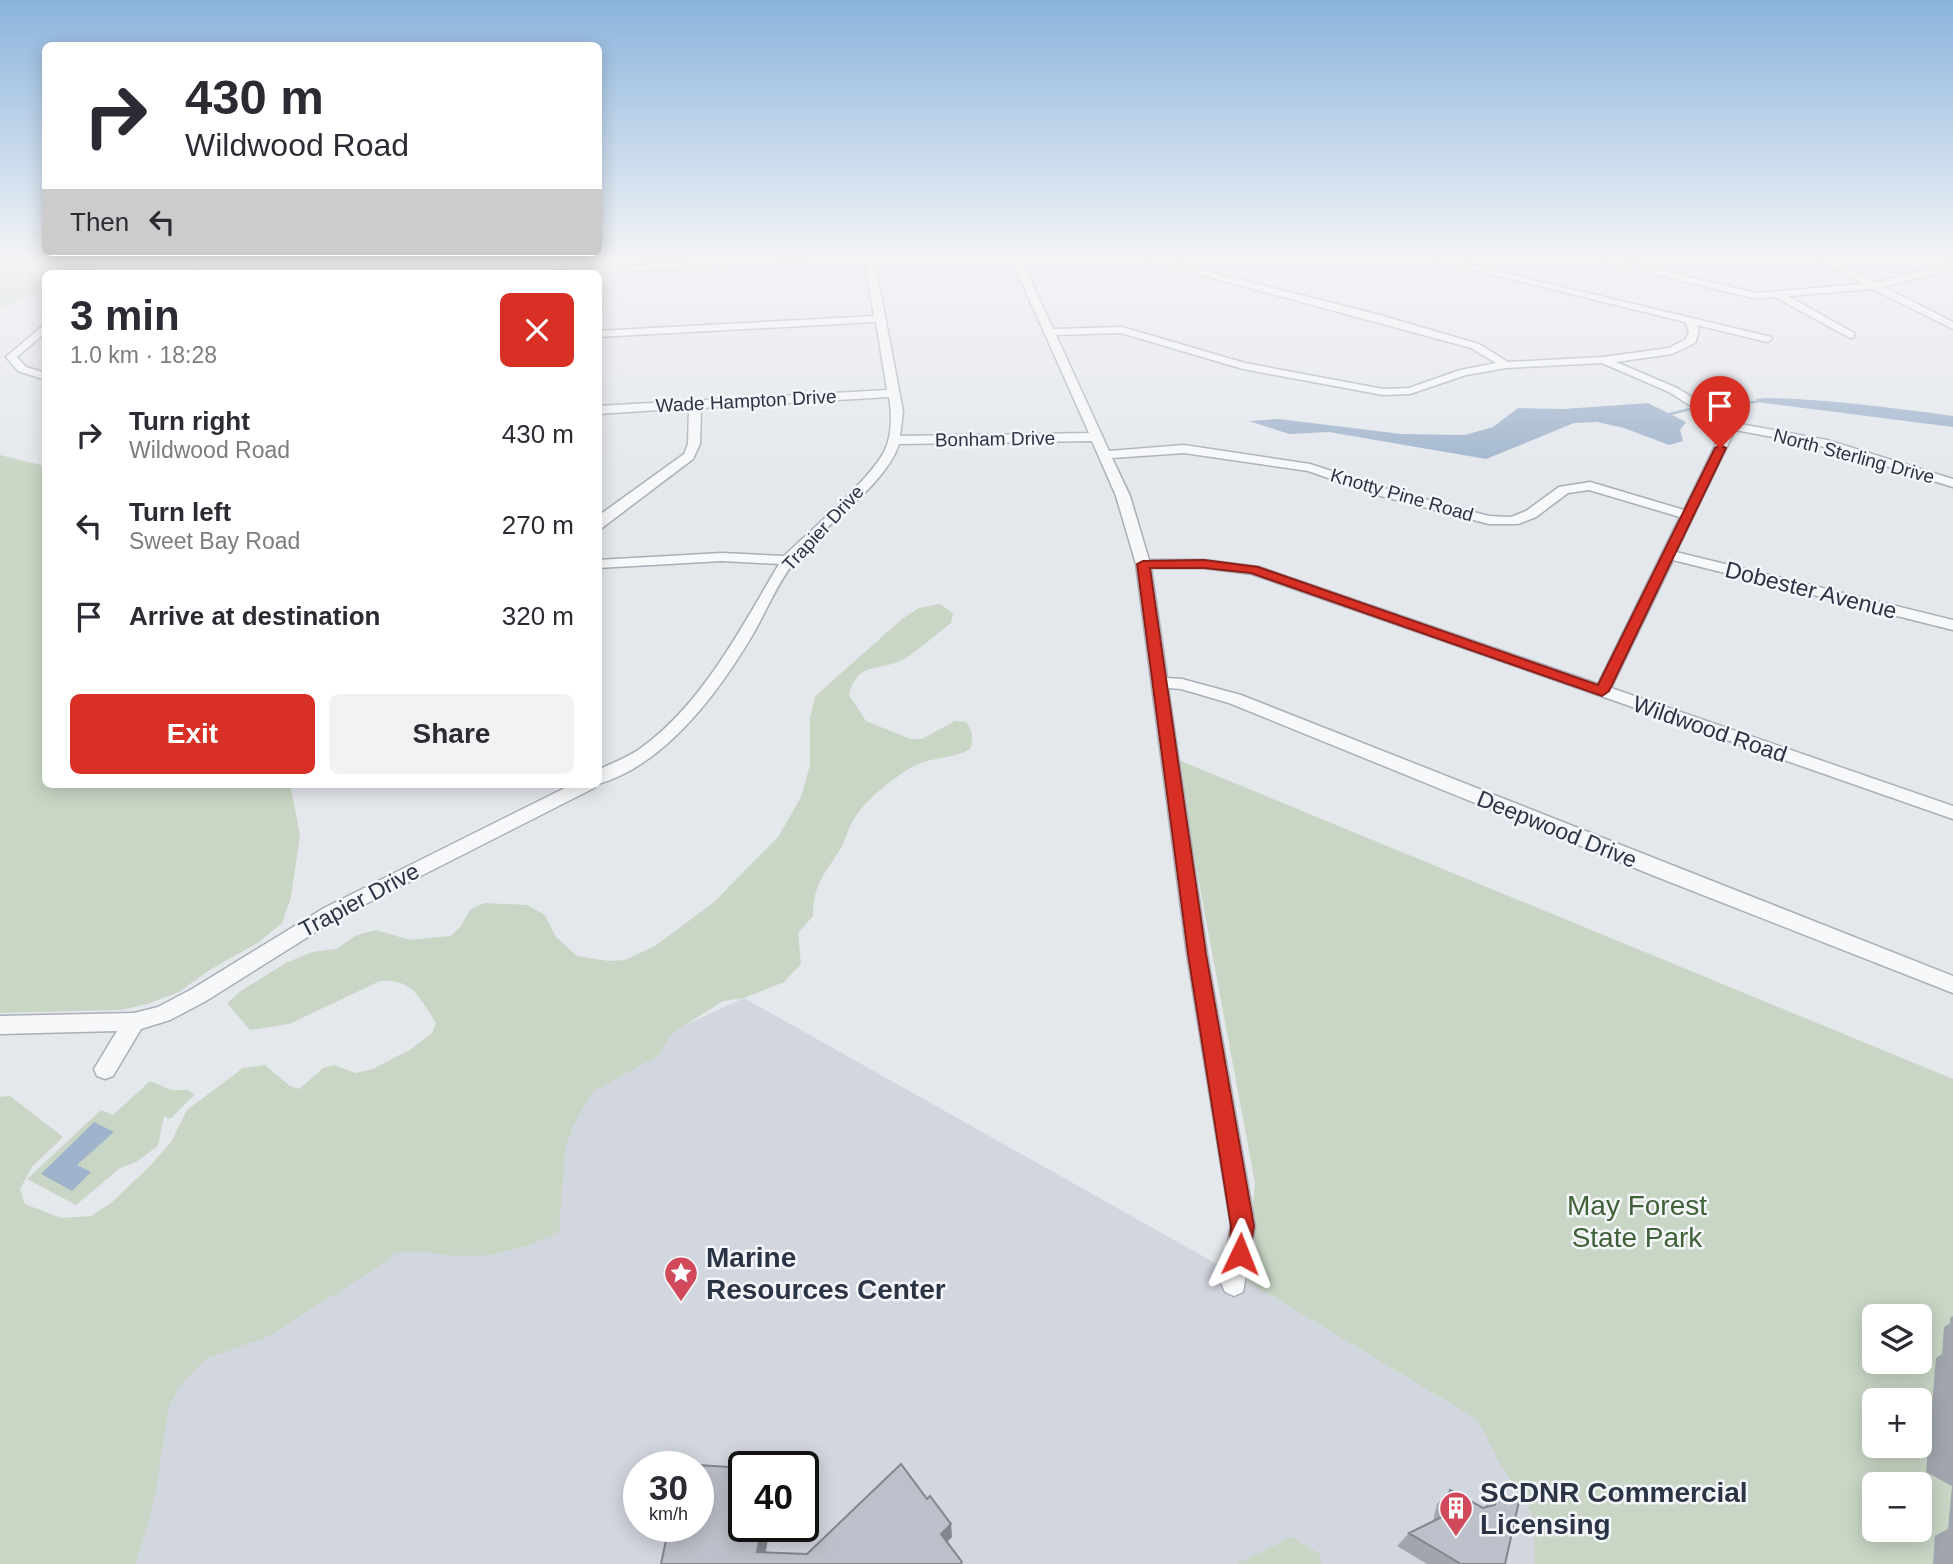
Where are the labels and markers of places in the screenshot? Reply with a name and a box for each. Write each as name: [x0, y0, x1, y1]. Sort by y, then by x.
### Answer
pin: [1690, 376, 1750, 448]
place label: Marine Resources Center: [706, 1242, 946, 1305]
place icon: Marine Resources Center: [662, 1254, 700, 1303]
place label: SCDNR Commercial Licensing: [1480, 1477, 1748, 1540]
building icon: SCDNR Commercial Licensing: [1437, 1489, 1475, 1538]

